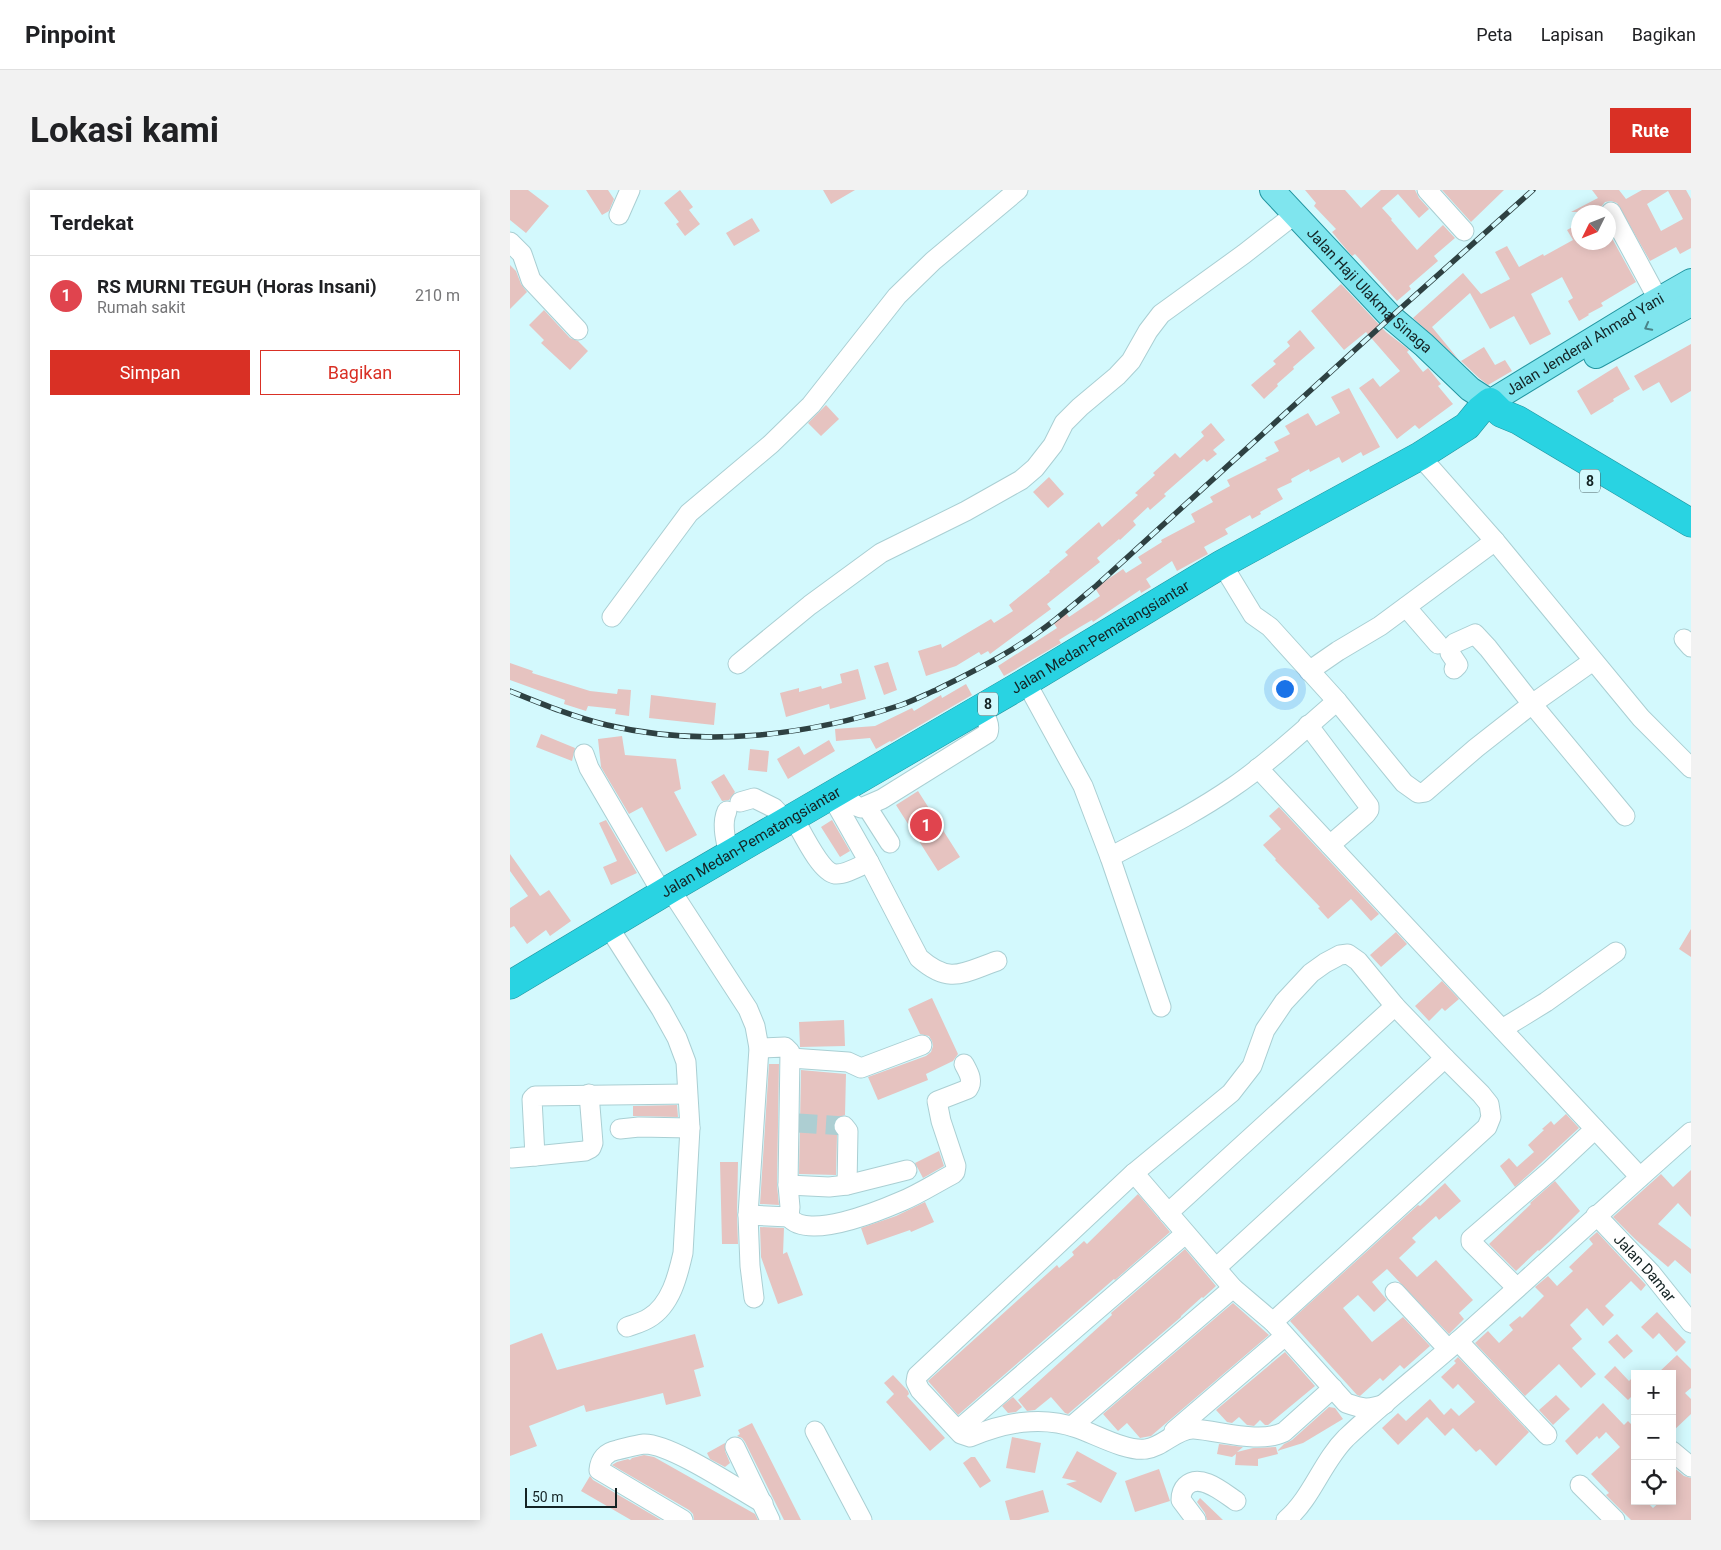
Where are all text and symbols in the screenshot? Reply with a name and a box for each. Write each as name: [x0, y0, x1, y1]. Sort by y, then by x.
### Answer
text: Pinpoint: [25, 21, 115, 49]
text: Peta: [1476, 24, 1513, 45]
text: Lapisan: [1541, 24, 1604, 45]
text: Bagikan: [1632, 24, 1696, 45]
button: Rute: [1610, 108, 1691, 153]
text: Lokasi kami: [30, 110, 219, 151]
north arrow: [1571, 205, 1616, 250]
text: Terdekat: [50, 211, 134, 235]
street label: Jalan Haji Ulakma Sinaga: [1303, 224, 1436, 357]
text: RS MURNI TEGUH (Horas Insani): [97, 275, 377, 298]
text: 1: [61, 286, 71, 305]
text: 210 m: [415, 286, 460, 305]
street label: Jalan Jenderal Ahmad Yani: [1503, 289, 1667, 399]
text: Rumah sakit: [97, 298, 185, 317]
one-way arrow: [1644, 321, 1653, 331]
button: Simpan: [50, 350, 250, 395]
button: Bagikan: [260, 350, 460, 395]
road number: 8: [1580, 470, 1600, 492]
street label: Jalan Medan-Pematangsiantar: [1008, 577, 1193, 698]
your location: [1272, 676, 1298, 702]
road number: 8: [978, 692, 998, 716]
street label: Jalan Medan-Pematangsiantar: [658, 783, 844, 901]
pin: 1: [910, 806, 942, 844]
street label: Jalan Damar: [1610, 1230, 1680, 1306]
map controls: [1631, 1370, 1676, 1505]
button: +: [1631, 1370, 1676, 1415]
button: −: [1631, 1415, 1676, 1460]
button: locate: [1631, 1460, 1676, 1505]
scale bar: [525, 1485, 618, 1508]
text: 50 m: [532, 1489, 564, 1505]

